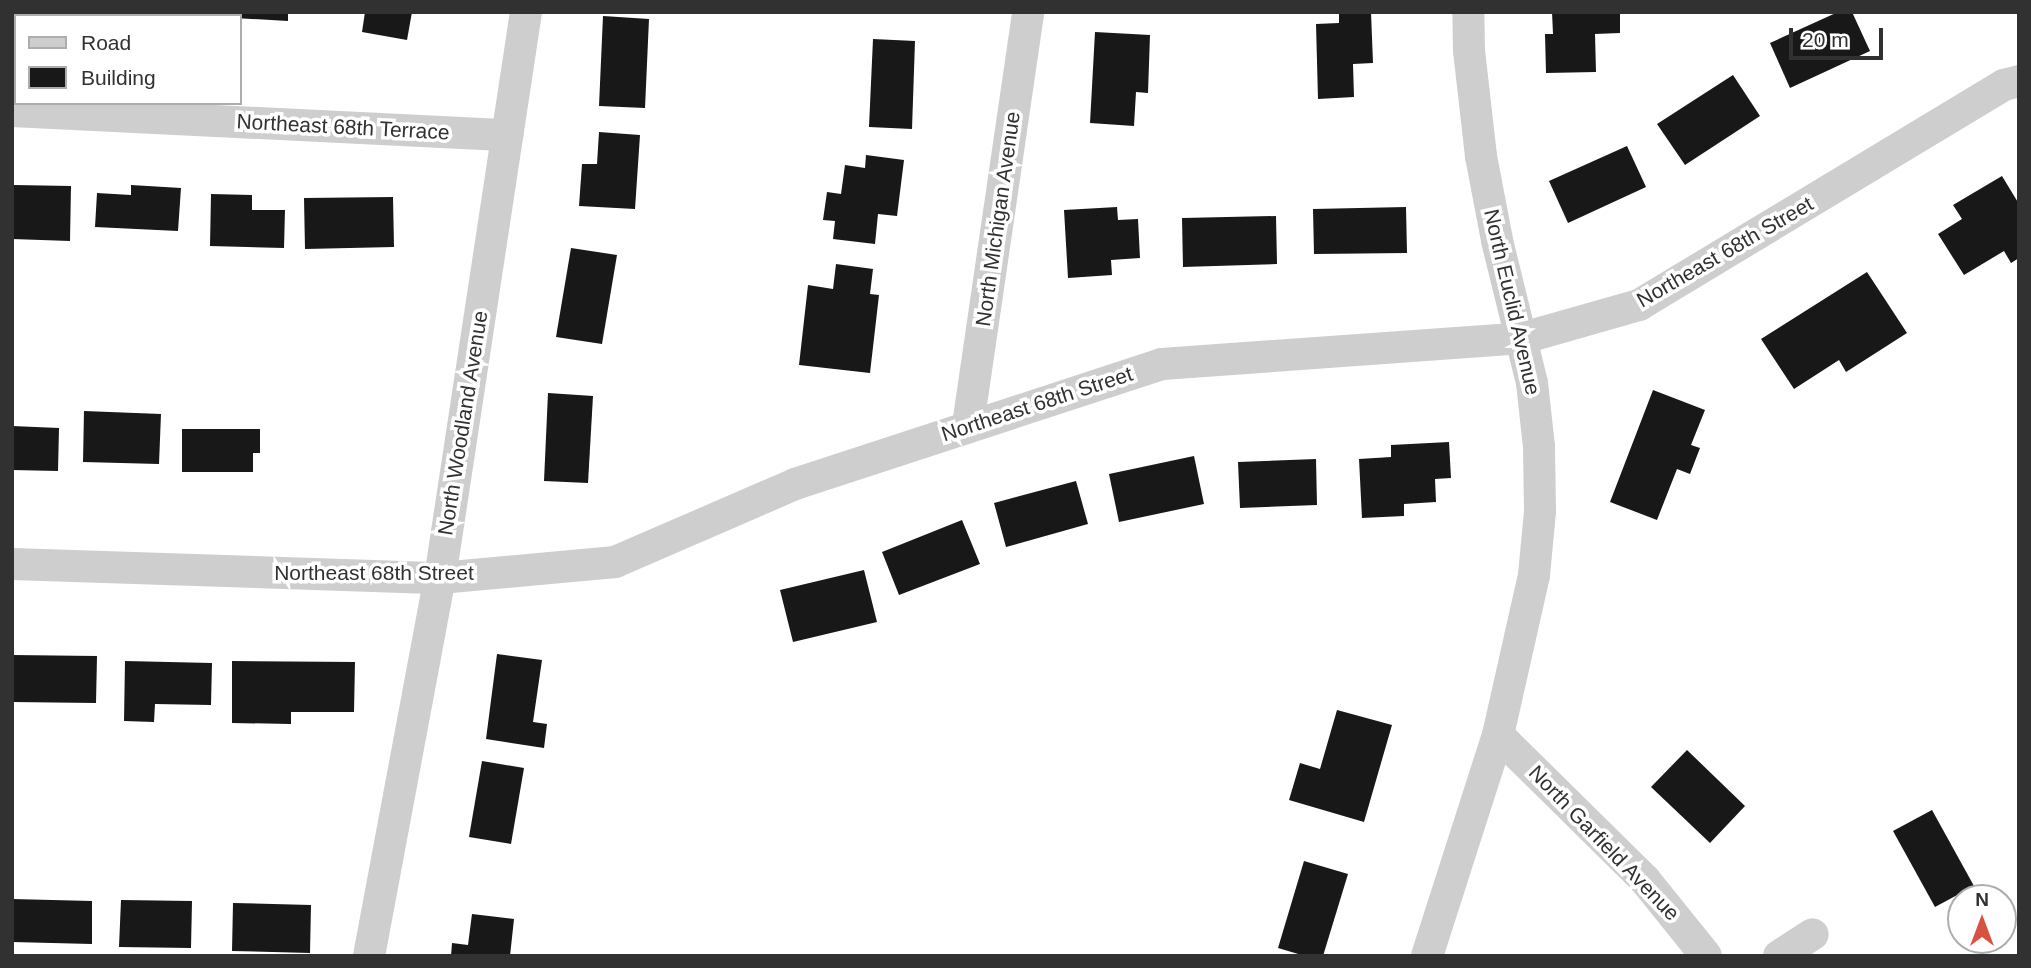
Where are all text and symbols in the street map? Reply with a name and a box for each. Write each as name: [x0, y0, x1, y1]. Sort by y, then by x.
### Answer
legend: [14, 14, 242, 105]
scale bar: [1793, 14, 1888, 58]
text: 20 m: [1802, 28, 1849, 51]
text: Road: [81, 31, 131, 54]
text: Building: [81, 66, 156, 89]
street label: Northeast 68th Terrace: [236, 109, 450, 145]
street label: North Michigan Avenue: [970, 109, 1026, 329]
street label: Northeast 68th Street: [1632, 191, 1818, 313]
street label: North Euclid Avenue: [1478, 206, 1546, 398]
street label: North Woodland Avenue: [433, 308, 493, 538]
street label: Northeast 68th Street: [938, 361, 1136, 447]
street label: Northeast 68th Street: [274, 560, 474, 586]
street label: North Garfield Avenue: [1523, 760, 1685, 926]
north arrow: [1947, 884, 2017, 954]
text: N: [1975, 889, 1989, 910]

